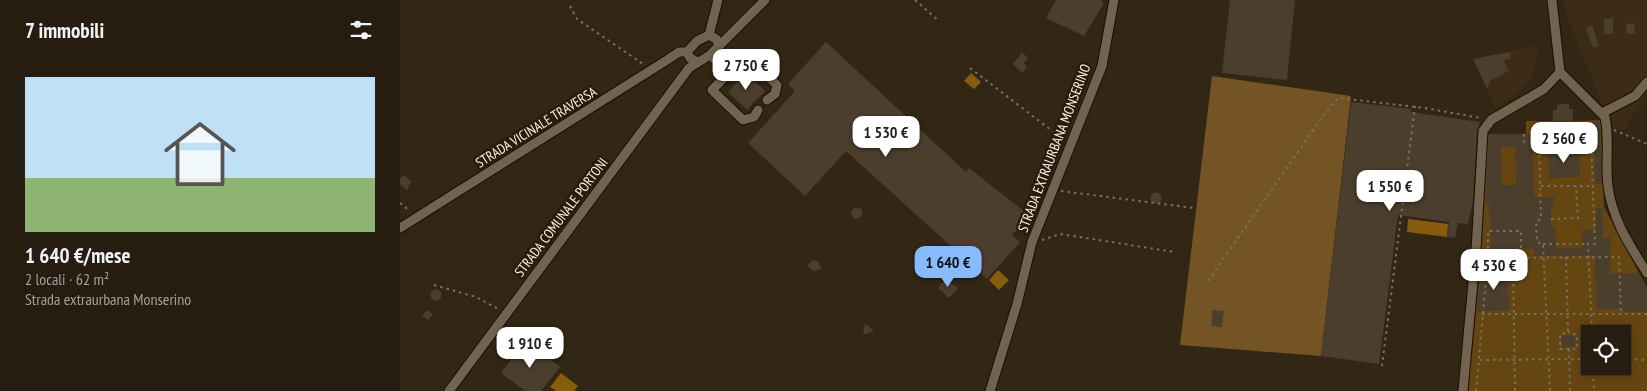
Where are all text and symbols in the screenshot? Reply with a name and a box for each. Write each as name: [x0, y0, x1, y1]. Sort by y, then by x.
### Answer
icon: filters: [347, 16, 375, 44]
text: 7 immobili: [25, 17, 104, 44]
pin: 2 750 €: [700, 48, 792, 91]
text: 2 750 €: [724, 55, 768, 75]
street label: STRADA EXTRAURBANA MONSERINO: [1014, 61, 1095, 235]
street label: STRADA VICINALE TRAVERSA: [472, 82, 600, 172]
icon: home: [155, 109, 245, 199]
pin: 1 530 €: [840, 116, 932, 158]
pin: 2 560 €: [1518, 121, 1610, 164]
text: 1 530 €: [864, 122, 908, 142]
text: 2 560 €: [1542, 128, 1586, 148]
street label: STRADA COMUNALE PORTONI: [510, 154, 612, 280]
pin: 1 550 €: [1344, 170, 1436, 212]
text: 1 550 €: [1368, 176, 1412, 196]
text: 1 640 €/mese: [25, 242, 130, 269]
pin: 1 640 €: [902, 246, 994, 288]
pin: 4 530 €: [1448, 248, 1540, 291]
text: 1 640 €: [926, 252, 970, 272]
text: 4 530 €: [1472, 255, 1516, 275]
text: 2 locali · 62 m²: [25, 269, 109, 289]
text: Strada extraurbana Monserino: [25, 289, 191, 309]
map controls: [1581, 325, 1631, 375]
button: locate: [1581, 325, 1631, 375]
pin: 1 910 €: [484, 326, 576, 369]
text: 1 910 €: [508, 333, 552, 353]

